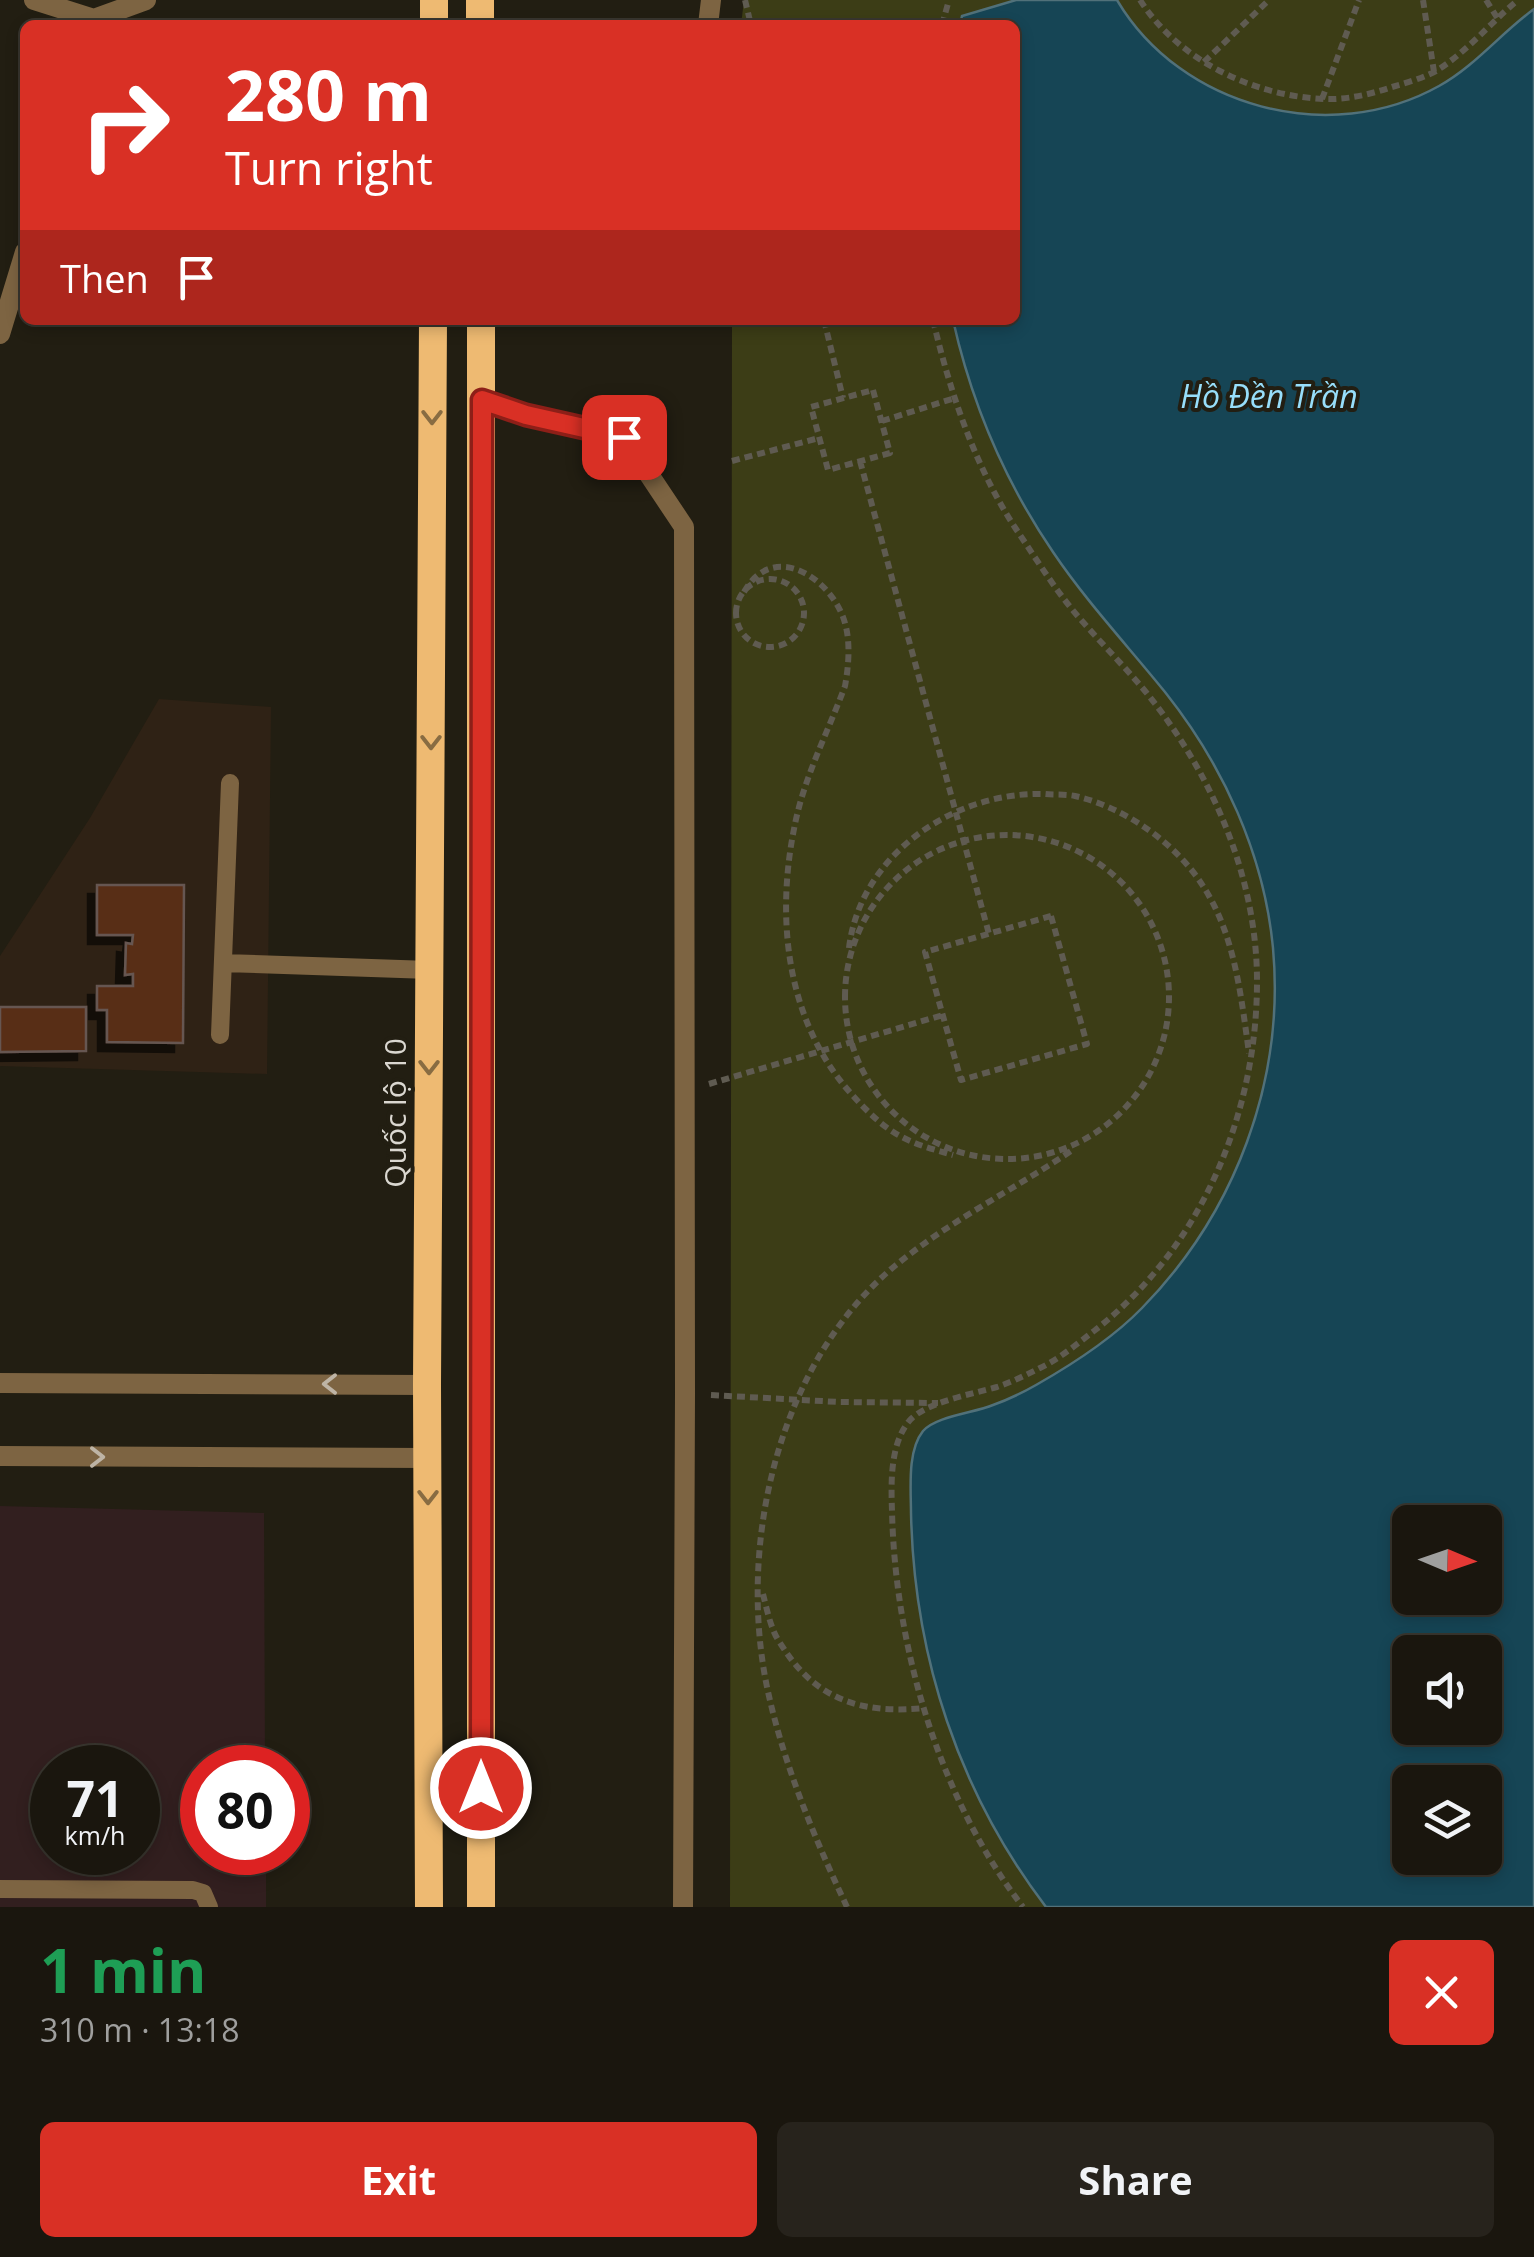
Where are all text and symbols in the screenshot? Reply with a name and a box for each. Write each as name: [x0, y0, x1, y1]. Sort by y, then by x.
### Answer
text: 280 m: [225, 46, 432, 142]
icon: right: [60, 60, 190, 190]
text: Turn right: [225, 137, 433, 198]
icon: arrive: [169, 250, 224, 305]
text: Then: [60, 252, 149, 304]
water label: Hồ Đền Trần: [1180, 374, 1358, 417]
pin: [582, 395, 667, 480]
one-way arrow: [421, 410, 443, 426]
icon: arrive: [597, 410, 652, 465]
one-way arrow: [420, 736, 442, 751]
street label: Quốc lộ 10: [374, 1038, 415, 1188]
one-way arrow: [418, 1060, 440, 1076]
one-way arrow: [321, 1373, 336, 1395]
one-way arrow: [90, 1446, 106, 1467]
one-way arrow: [417, 1490, 439, 1506]
north arrow: [1392, 1505, 1502, 1615]
map controls: [1392, 1505, 1502, 1875]
button: sound: [1392, 1635, 1502, 1745]
position arrow: [429, 1736, 533, 1840]
speed limit sign: 80: [180, 1745, 310, 1875]
text: 71: [66, 1764, 124, 1832]
button: layers: [1392, 1765, 1502, 1875]
text: km/h: [65, 1818, 125, 1852]
text: 1 min: [40, 1929, 207, 2011]
button: close: [1389, 1940, 1494, 2045]
text: 310 m · 13:18: [40, 2008, 239, 2051]
button: Exit: [40, 2122, 757, 2237]
button: Share: [777, 2122, 1494, 2237]

